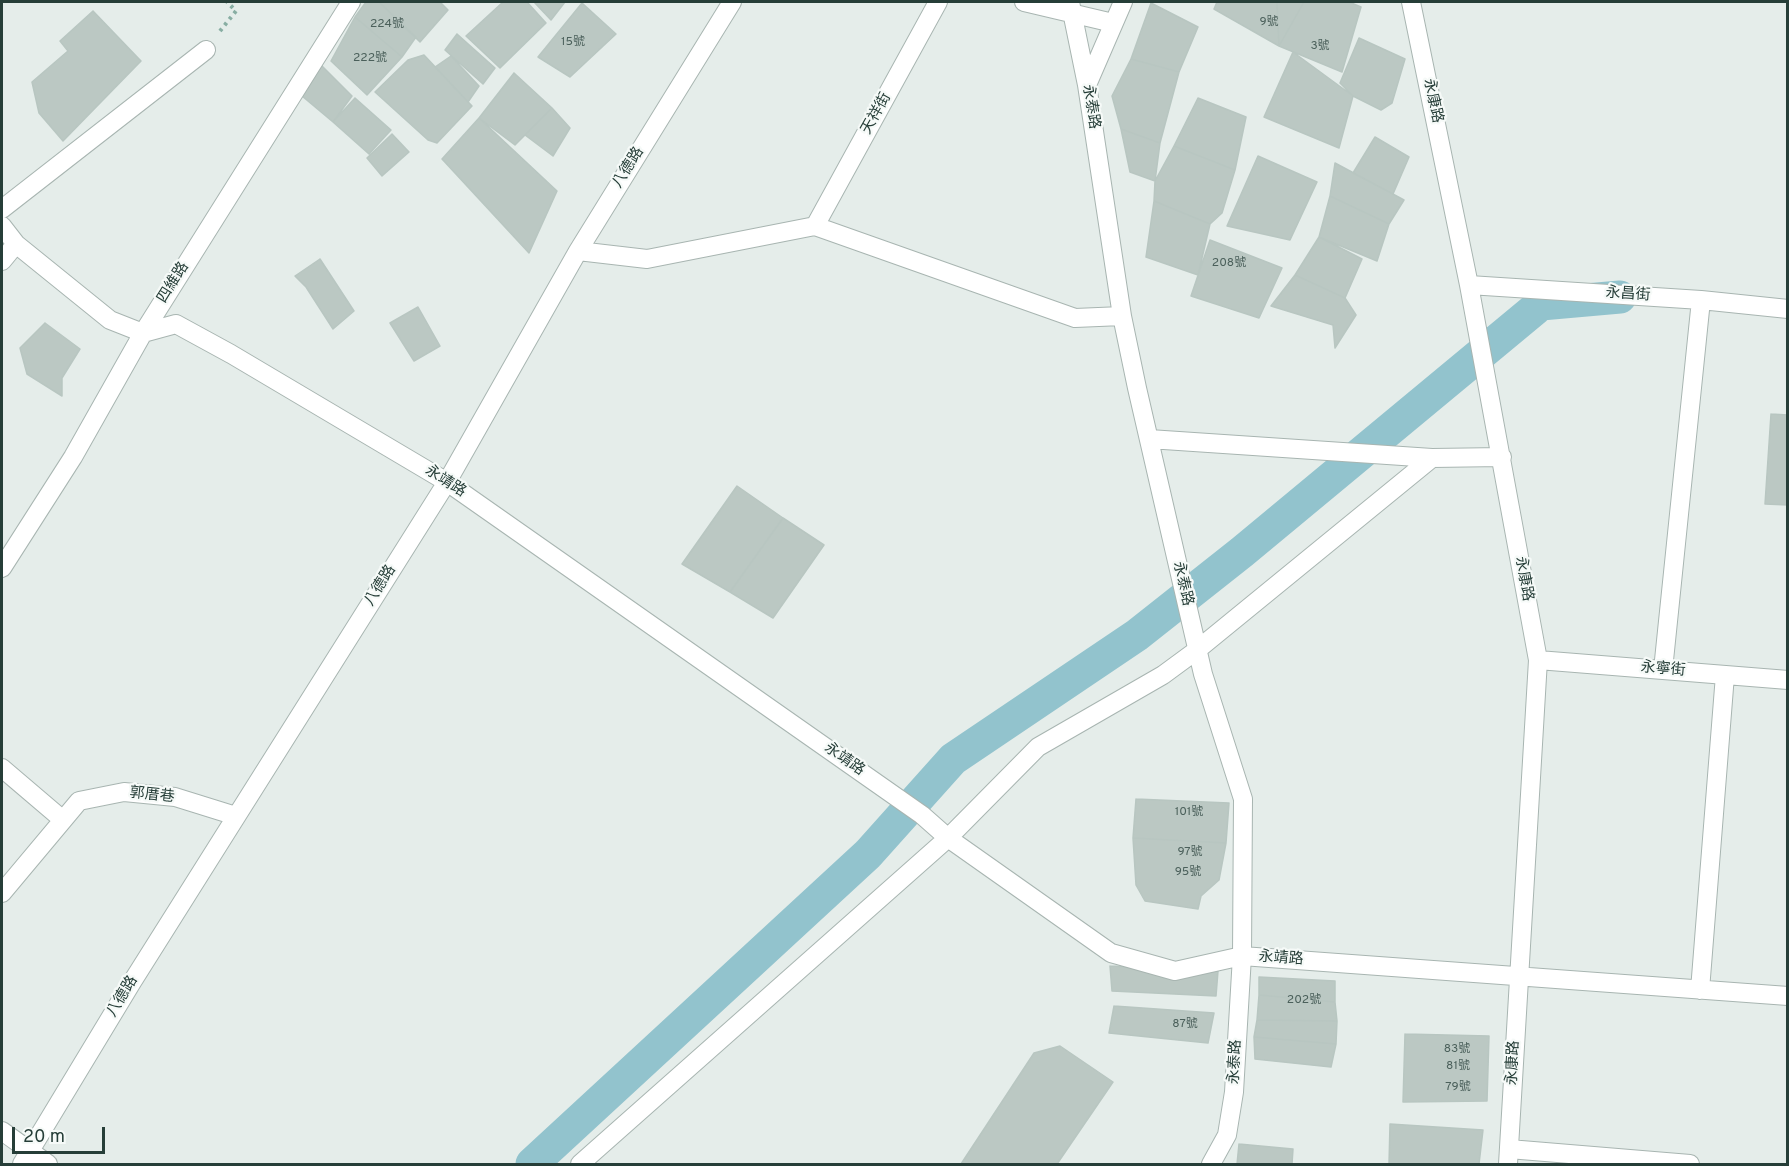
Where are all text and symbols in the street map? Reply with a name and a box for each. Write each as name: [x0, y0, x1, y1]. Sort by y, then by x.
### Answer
house number: 9號: [1259, 16, 1279, 30]
house number: 224號: [370, 18, 404, 32]
house number: 15號: [561, 36, 585, 50]
house number: 3號: [1310, 40, 1330, 54]
house number: 222號: [353, 52, 387, 66]
street label: 永康路: [1419, 77, 1445, 125]
street label: 永泰路: [1078, 83, 1102, 131]
street label: 天祥街: [858, 90, 896, 138]
street label: 八德路: [609, 144, 649, 192]
house number: 208號: [1212, 257, 1246, 271]
street label: 四維路: [154, 259, 194, 307]
street label: 永昌街: [1605, 284, 1651, 306]
street label: 永靖路: [421, 462, 469, 502]
street label: 永康路: [1510, 555, 1536, 603]
street label: 永泰路: [1168, 560, 1196, 608]
street label: 八德路: [361, 562, 401, 610]
street label: 永寧街: [1640, 659, 1686, 681]
street label: 永靖路: [820, 740, 868, 780]
street label: 郭厝巷: [129, 785, 175, 807]
house number: 101號: [1175, 806, 1203, 820]
house number: 97號: [1177, 846, 1203, 860]
house number: 95號: [1175, 866, 1201, 880]
street label: 永靖路: [1258, 948, 1304, 970]
street label: 八德路: [104, 973, 142, 1021]
house number: 202號: [1287, 994, 1321, 1008]
house number: 87號: [1172, 1018, 1198, 1032]
street label: 永泰路: [1226, 1039, 1246, 1085]
street label: 永康路: [1504, 1040, 1524, 1086]
house number: 83號: [1444, 1043, 1470, 1057]
house number: 81號: [1446, 1060, 1470, 1074]
house number: 79號: [1445, 1081, 1471, 1095]
scale bar: [15, 1115, 108, 1153]
text: 20 m: [23, 1126, 65, 1149]

